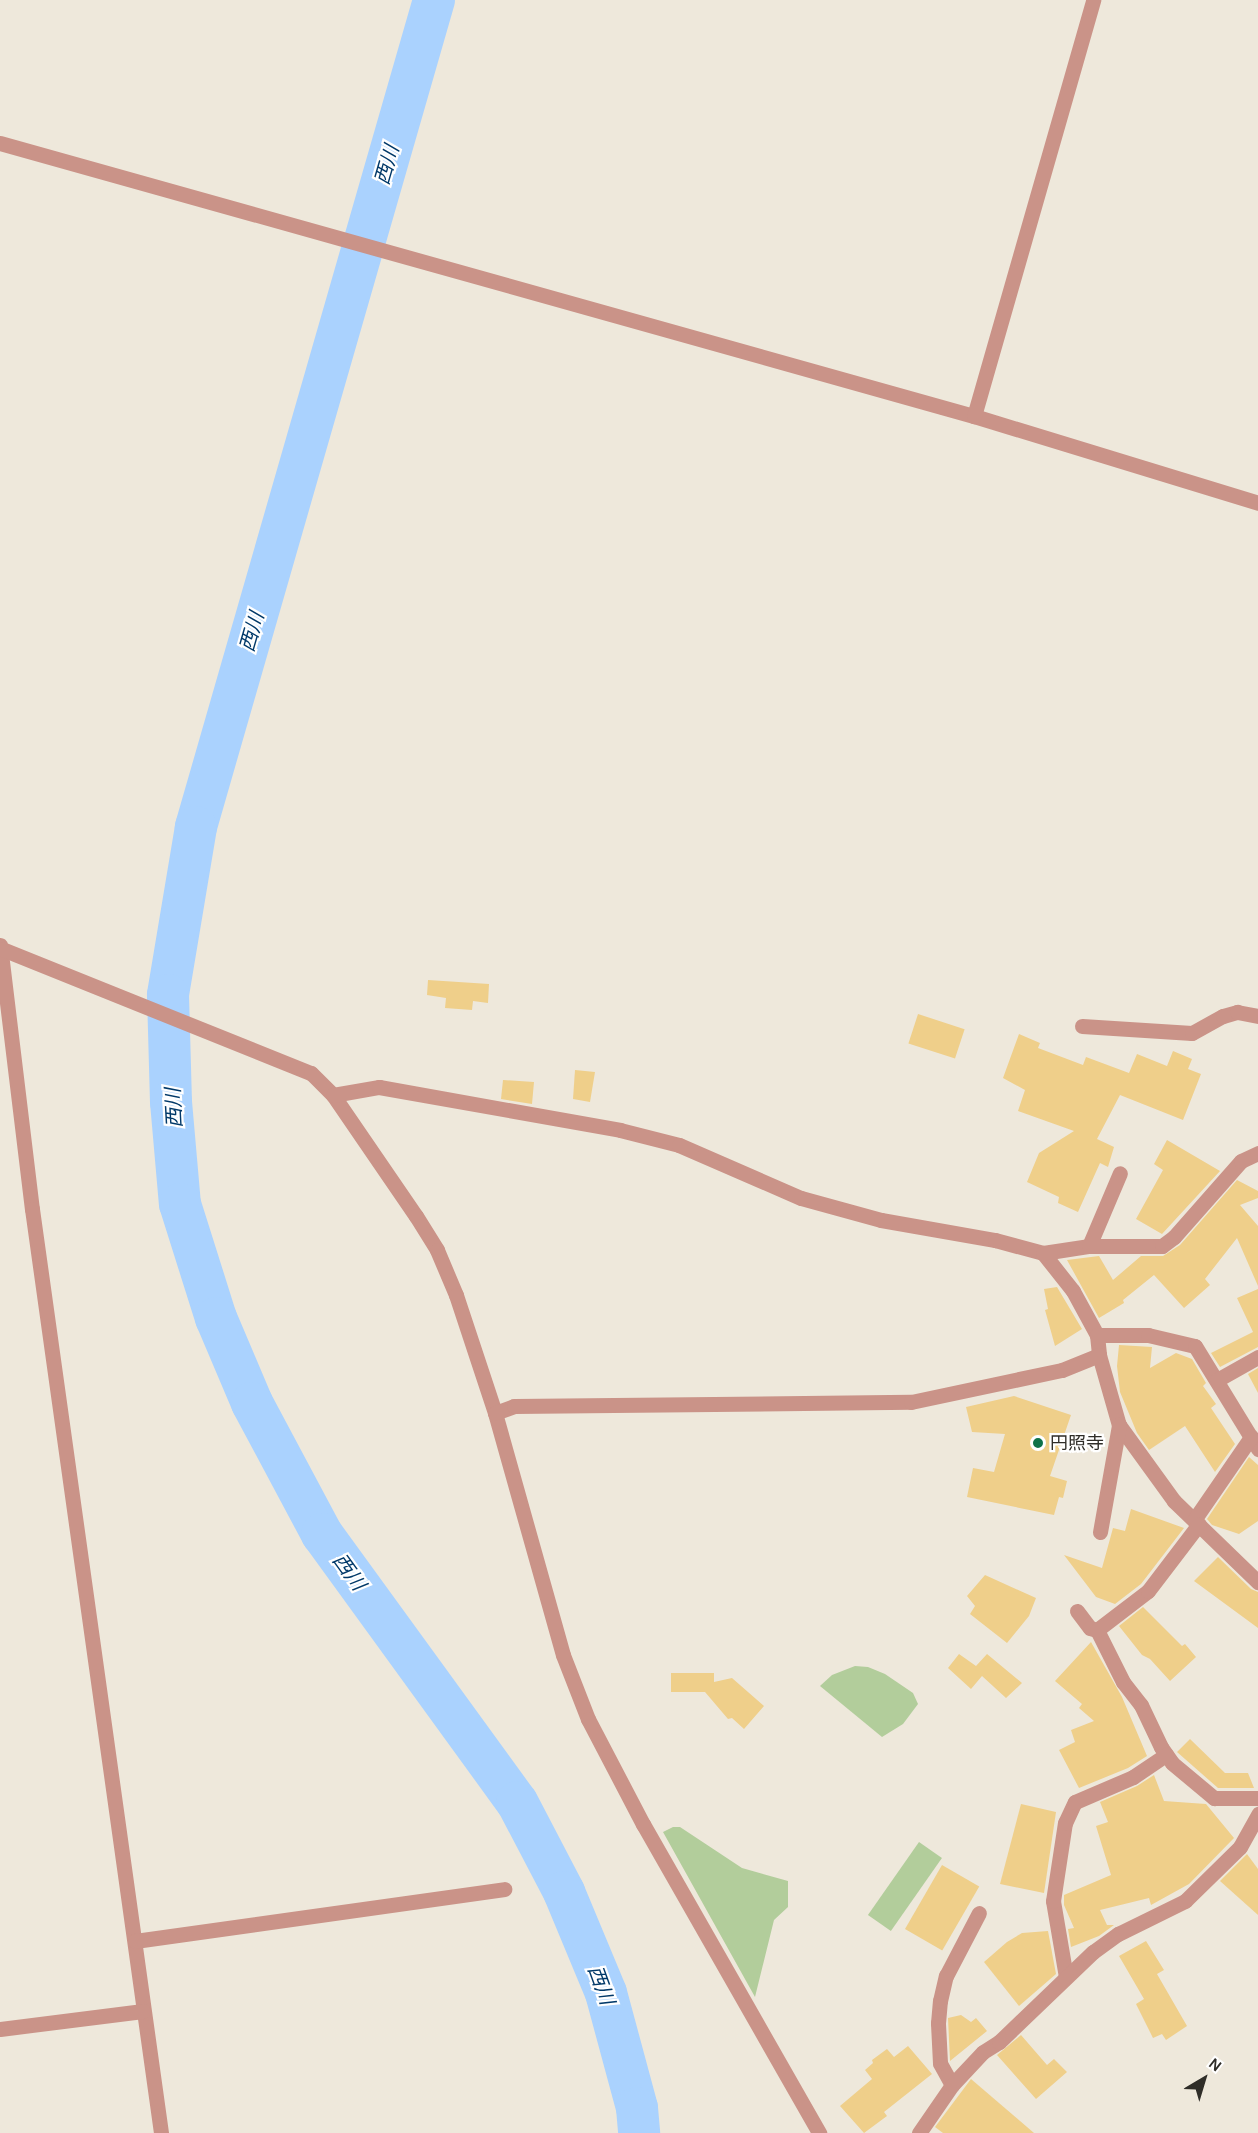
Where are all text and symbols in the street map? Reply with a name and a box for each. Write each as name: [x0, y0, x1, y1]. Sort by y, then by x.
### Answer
water label: 西川: [370, 142, 404, 188]
water label: 西川: [235, 609, 269, 655]
water label: 西川: [161, 1087, 187, 1129]
place label: 円照寺: [1050, 1432, 1104, 1454]
marker: 円照寺: [1031, 1436, 1045, 1450]
water label: 西川: [328, 1549, 370, 1595]
water label: 西川: [583, 1962, 619, 2008]
north arrow: [1174, 2049, 1234, 2109]
text: N: [1205, 2053, 1226, 2075]

